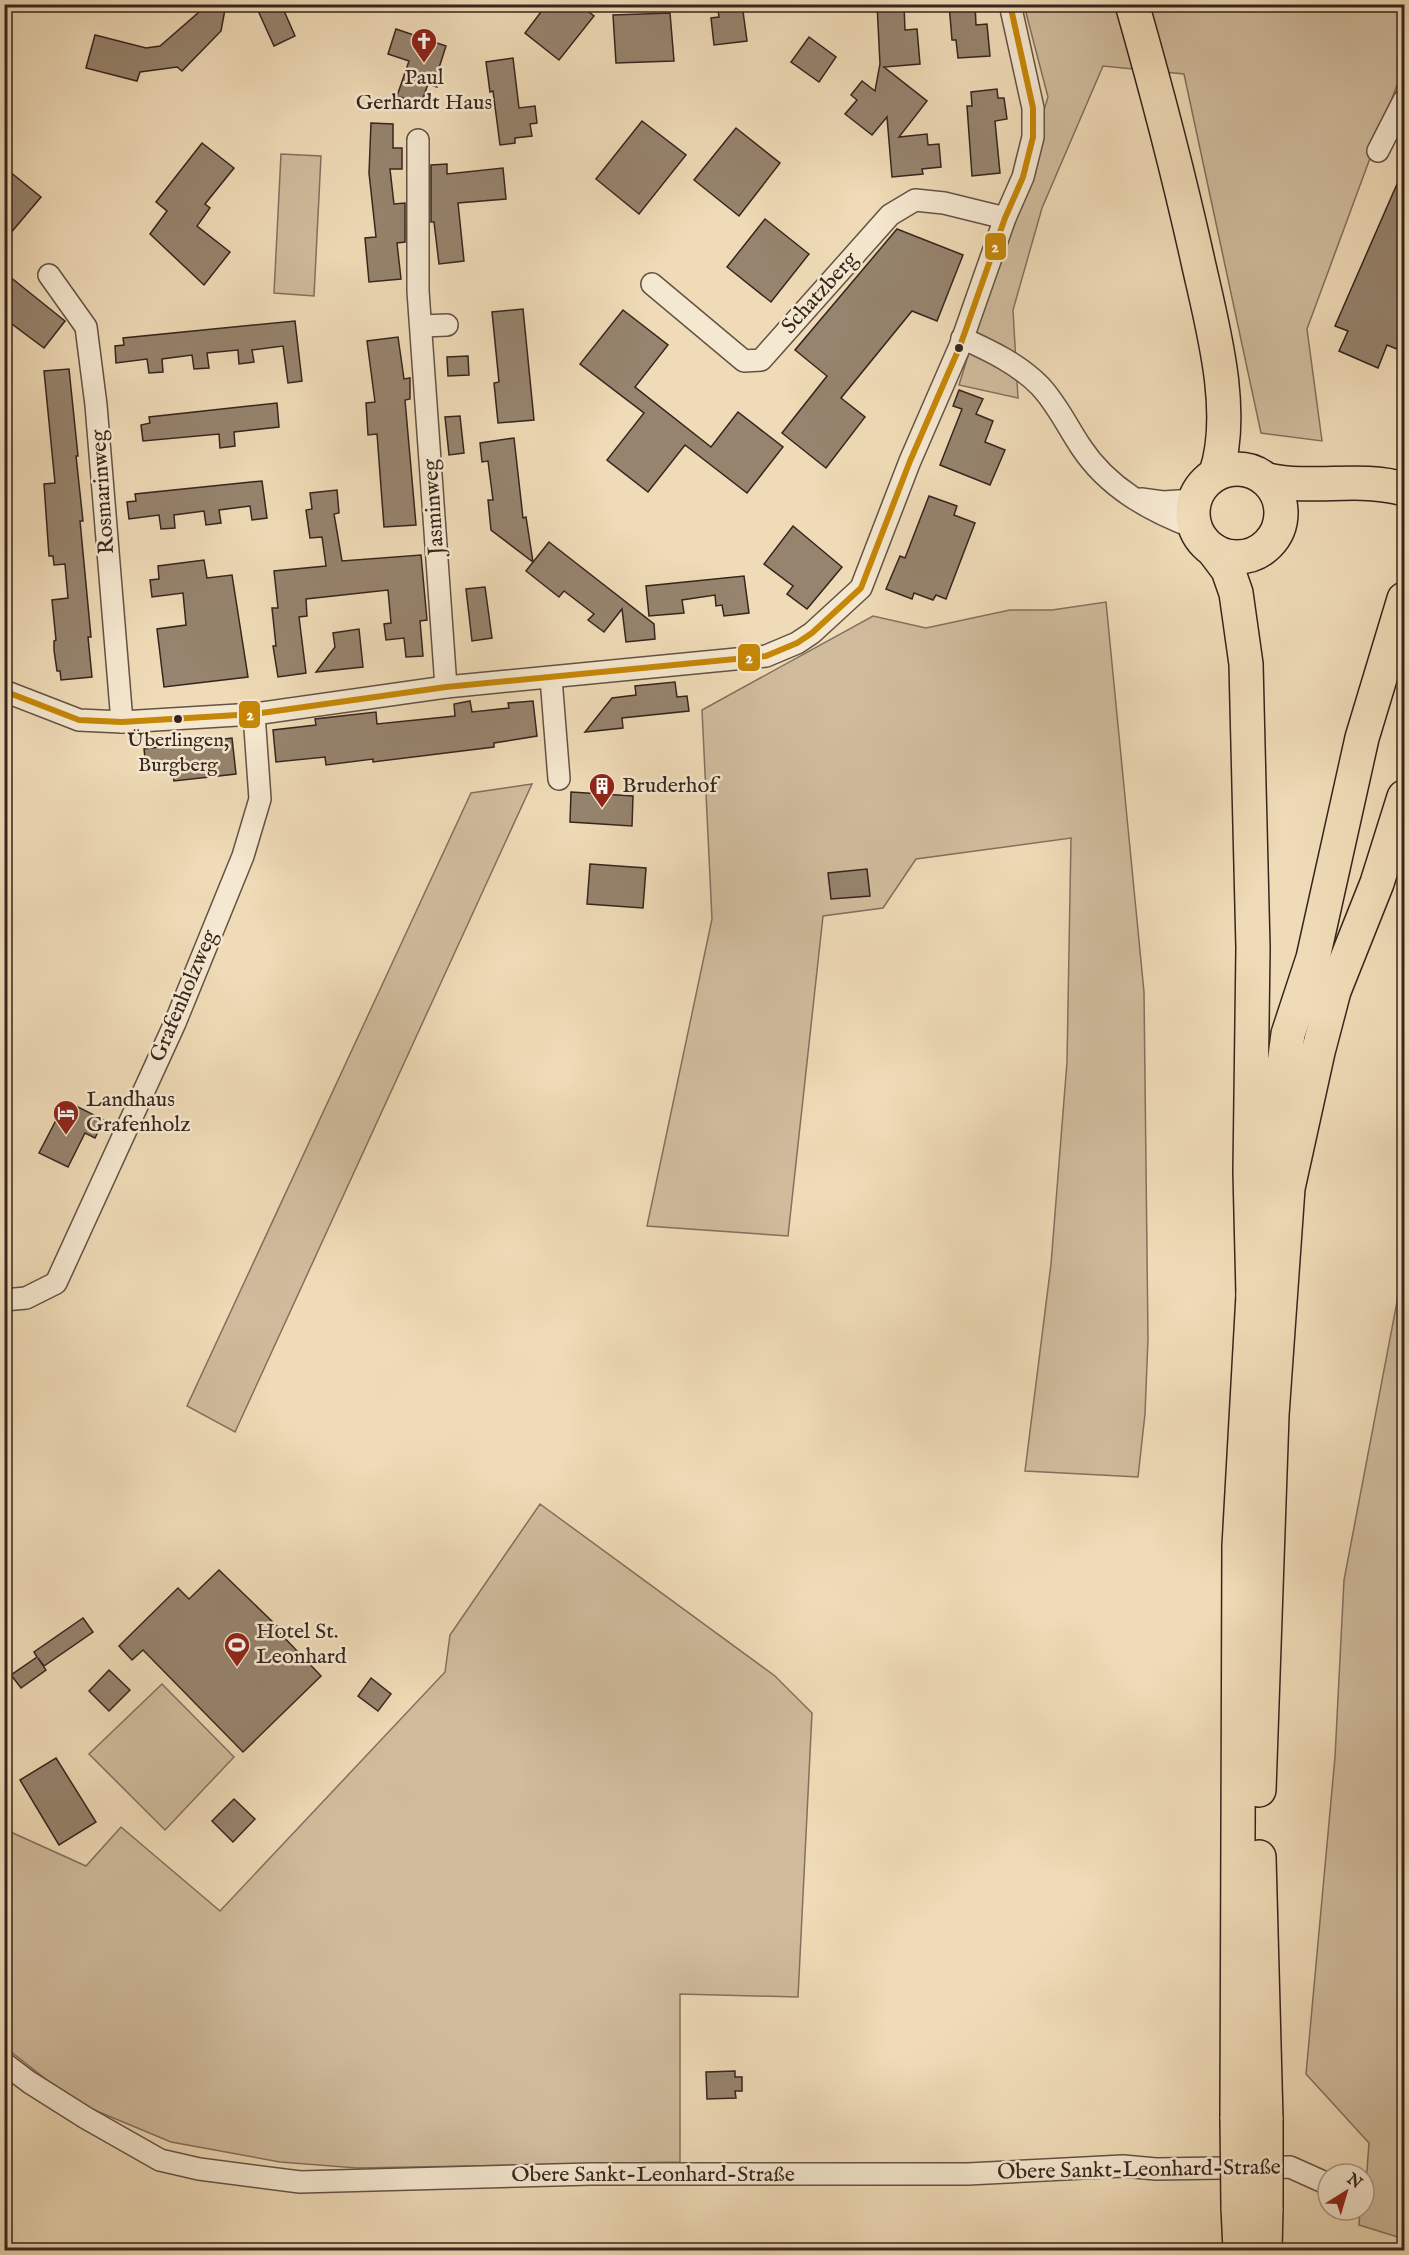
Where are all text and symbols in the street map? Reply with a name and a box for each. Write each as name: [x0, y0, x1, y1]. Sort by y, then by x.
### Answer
church icon: Paul Gerhardt Haus: [409, 26, 439, 64]
place label: Paul Gerhardt Haus: [356, 64, 492, 117]
line badge: 2: [984, 232, 1007, 261]
text: 2: [991, 238, 999, 258]
street label: Schatzberg: [776, 245, 865, 340]
unlabelled marker: [953, 342, 965, 354]
street label: Rosmarinweg: [85, 428, 121, 555]
street label: Jasminweg: [417, 457, 452, 559]
line badge: 2: [737, 643, 761, 672]
text: 2: [745, 649, 753, 669]
line badge: 2: [238, 700, 261, 729]
text: 2: [246, 706, 254, 726]
marker: Überlingen, Burgberg: [172, 713, 184, 725]
place label: Überlingen, Burgberg: [127, 728, 229, 778]
building icon: Bruderhof: [587, 771, 617, 809]
place label: Bruderhof: [622, 772, 721, 800]
street label: Grafenholzweg: [144, 925, 225, 1066]
place label: Landhaus Grafenholz: [86, 1086, 190, 1139]
hotel icon: Landhaus Grafenholz: [51, 1098, 81, 1136]
place label: Hotel St. Leonhard: [256, 1618, 347, 1671]
sports icon: Hotel St. Leonhard: [222, 1630, 252, 1668]
street label: Obere Sankt-Leonhard-Straße: [997, 2154, 1281, 2186]
street label: Obere Sankt-Leonhard-Straße: [511, 2161, 795, 2189]
north arrow: [1316, 2162, 1376, 2222]
text: N: [1341, 2169, 1365, 2194]

